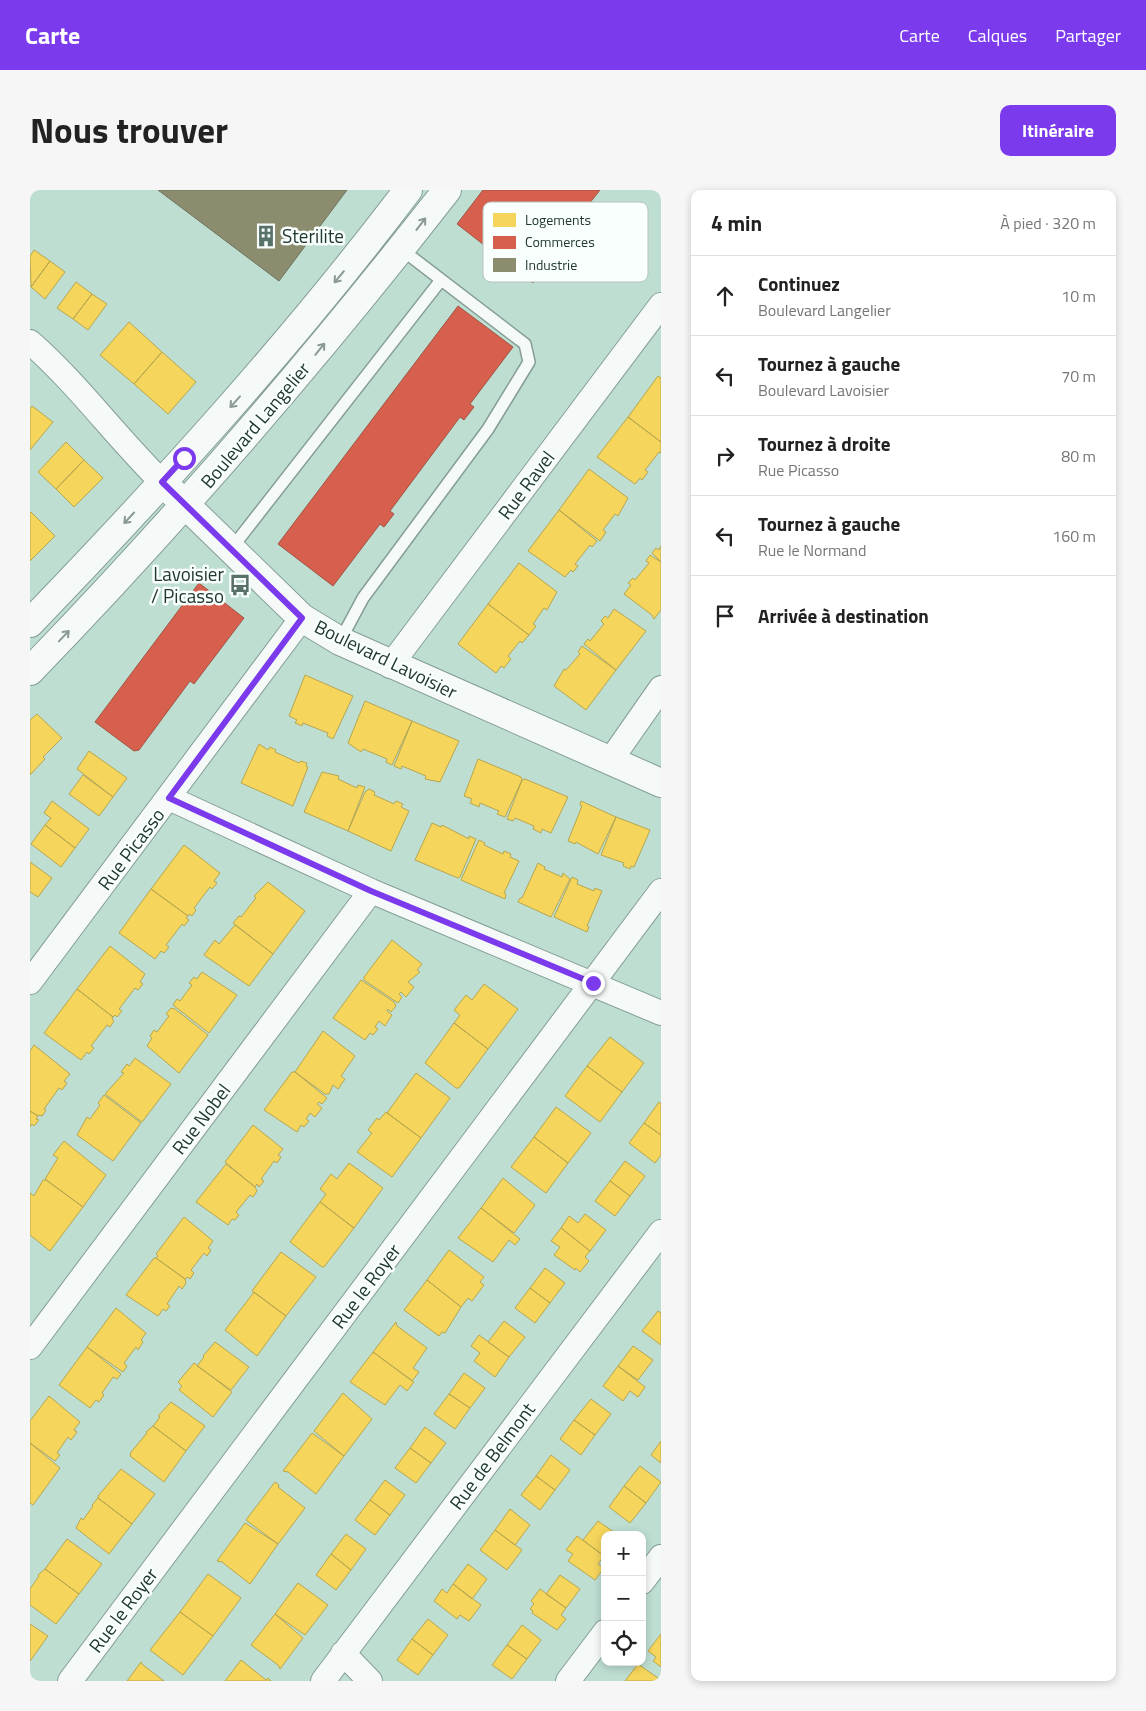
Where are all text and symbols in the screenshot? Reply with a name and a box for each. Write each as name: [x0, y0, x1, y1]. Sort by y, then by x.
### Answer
text: Carte: [25, 17, 80, 53]
text: Carte: [899, 22, 940, 49]
text: Calques: [968, 22, 1027, 49]
text: Partager: [1055, 22, 1121, 49]
text: Nous trouver: [30, 103, 228, 157]
button: Itinéraire: [1000, 105, 1116, 156]
legend: [483, 202, 648, 282]
text: 4 min: [711, 207, 762, 239]
text: Logements: [525, 209, 591, 230]
text: À pied · 320 m: [1000, 211, 1096, 235]
one-way arrow: [415, 218, 426, 231]
place label: Sterilite: [282, 221, 344, 250]
building icon: Sterilite: [253, 223, 279, 249]
text: Commerces: [525, 231, 595, 252]
text: Industrie: [525, 254, 577, 275]
text: Continuez: [758, 269, 840, 298]
one-way arrow: [334, 270, 345, 283]
icon: ahead: [711, 282, 739, 310]
text: 10 m: [1061, 284, 1096, 308]
text: Boulevard Langelier: [758, 298, 891, 322]
one-way arrow: [314, 342, 325, 355]
text: Tournez à gauche: [758, 349, 900, 378]
street label: Boulevard Langelier: [193, 355, 317, 494]
icon: left: [711, 362, 739, 390]
text: 70 m: [1061, 364, 1096, 388]
text: Boulevard Lavoisier: [758, 378, 889, 402]
one-way arrow: [229, 395, 241, 408]
text: Tournez à droite: [758, 429, 890, 458]
icon: right: [711, 442, 739, 470]
street label: Rue Ravel: [490, 444, 561, 525]
text: 80 m: [1061, 444, 1096, 468]
route start: [173, 447, 196, 470]
text: Rue Picasso: [758, 458, 839, 482]
text: Tournez à gauche: [758, 509, 900, 538]
one-way arrow: [123, 512, 135, 525]
icon: left: [711, 522, 739, 550]
text: 160 m: [1052, 524, 1096, 548]
text: Rue le Normand: [758, 538, 866, 562]
place label: Lavoisier / Picasso: [151, 559, 224, 610]
bus stop icon: Lavoisier / Picasso: [227, 572, 253, 598]
text: Arrivée à destination: [758, 601, 929, 630]
icon: arrive: [711, 602, 739, 630]
street label: Boulevard Lavoisier: [310, 611, 463, 706]
one-way arrow: [58, 630, 70, 642]
street label: Rue Picasso: [90, 801, 171, 896]
route end: [582, 972, 605, 995]
street label: Rue Nobel: [164, 1077, 237, 1160]
street label: Rue le Royer: [324, 1237, 408, 1334]
street label: Rue de Belmont: [442, 1396, 542, 1515]
map controls: [601, 1531, 646, 1666]
button: +: [601, 1531, 646, 1576]
street label: Rue le Royer: [81, 1561, 165, 1658]
button: −: [601, 1576, 646, 1621]
button: locate: [601, 1621, 646, 1666]

